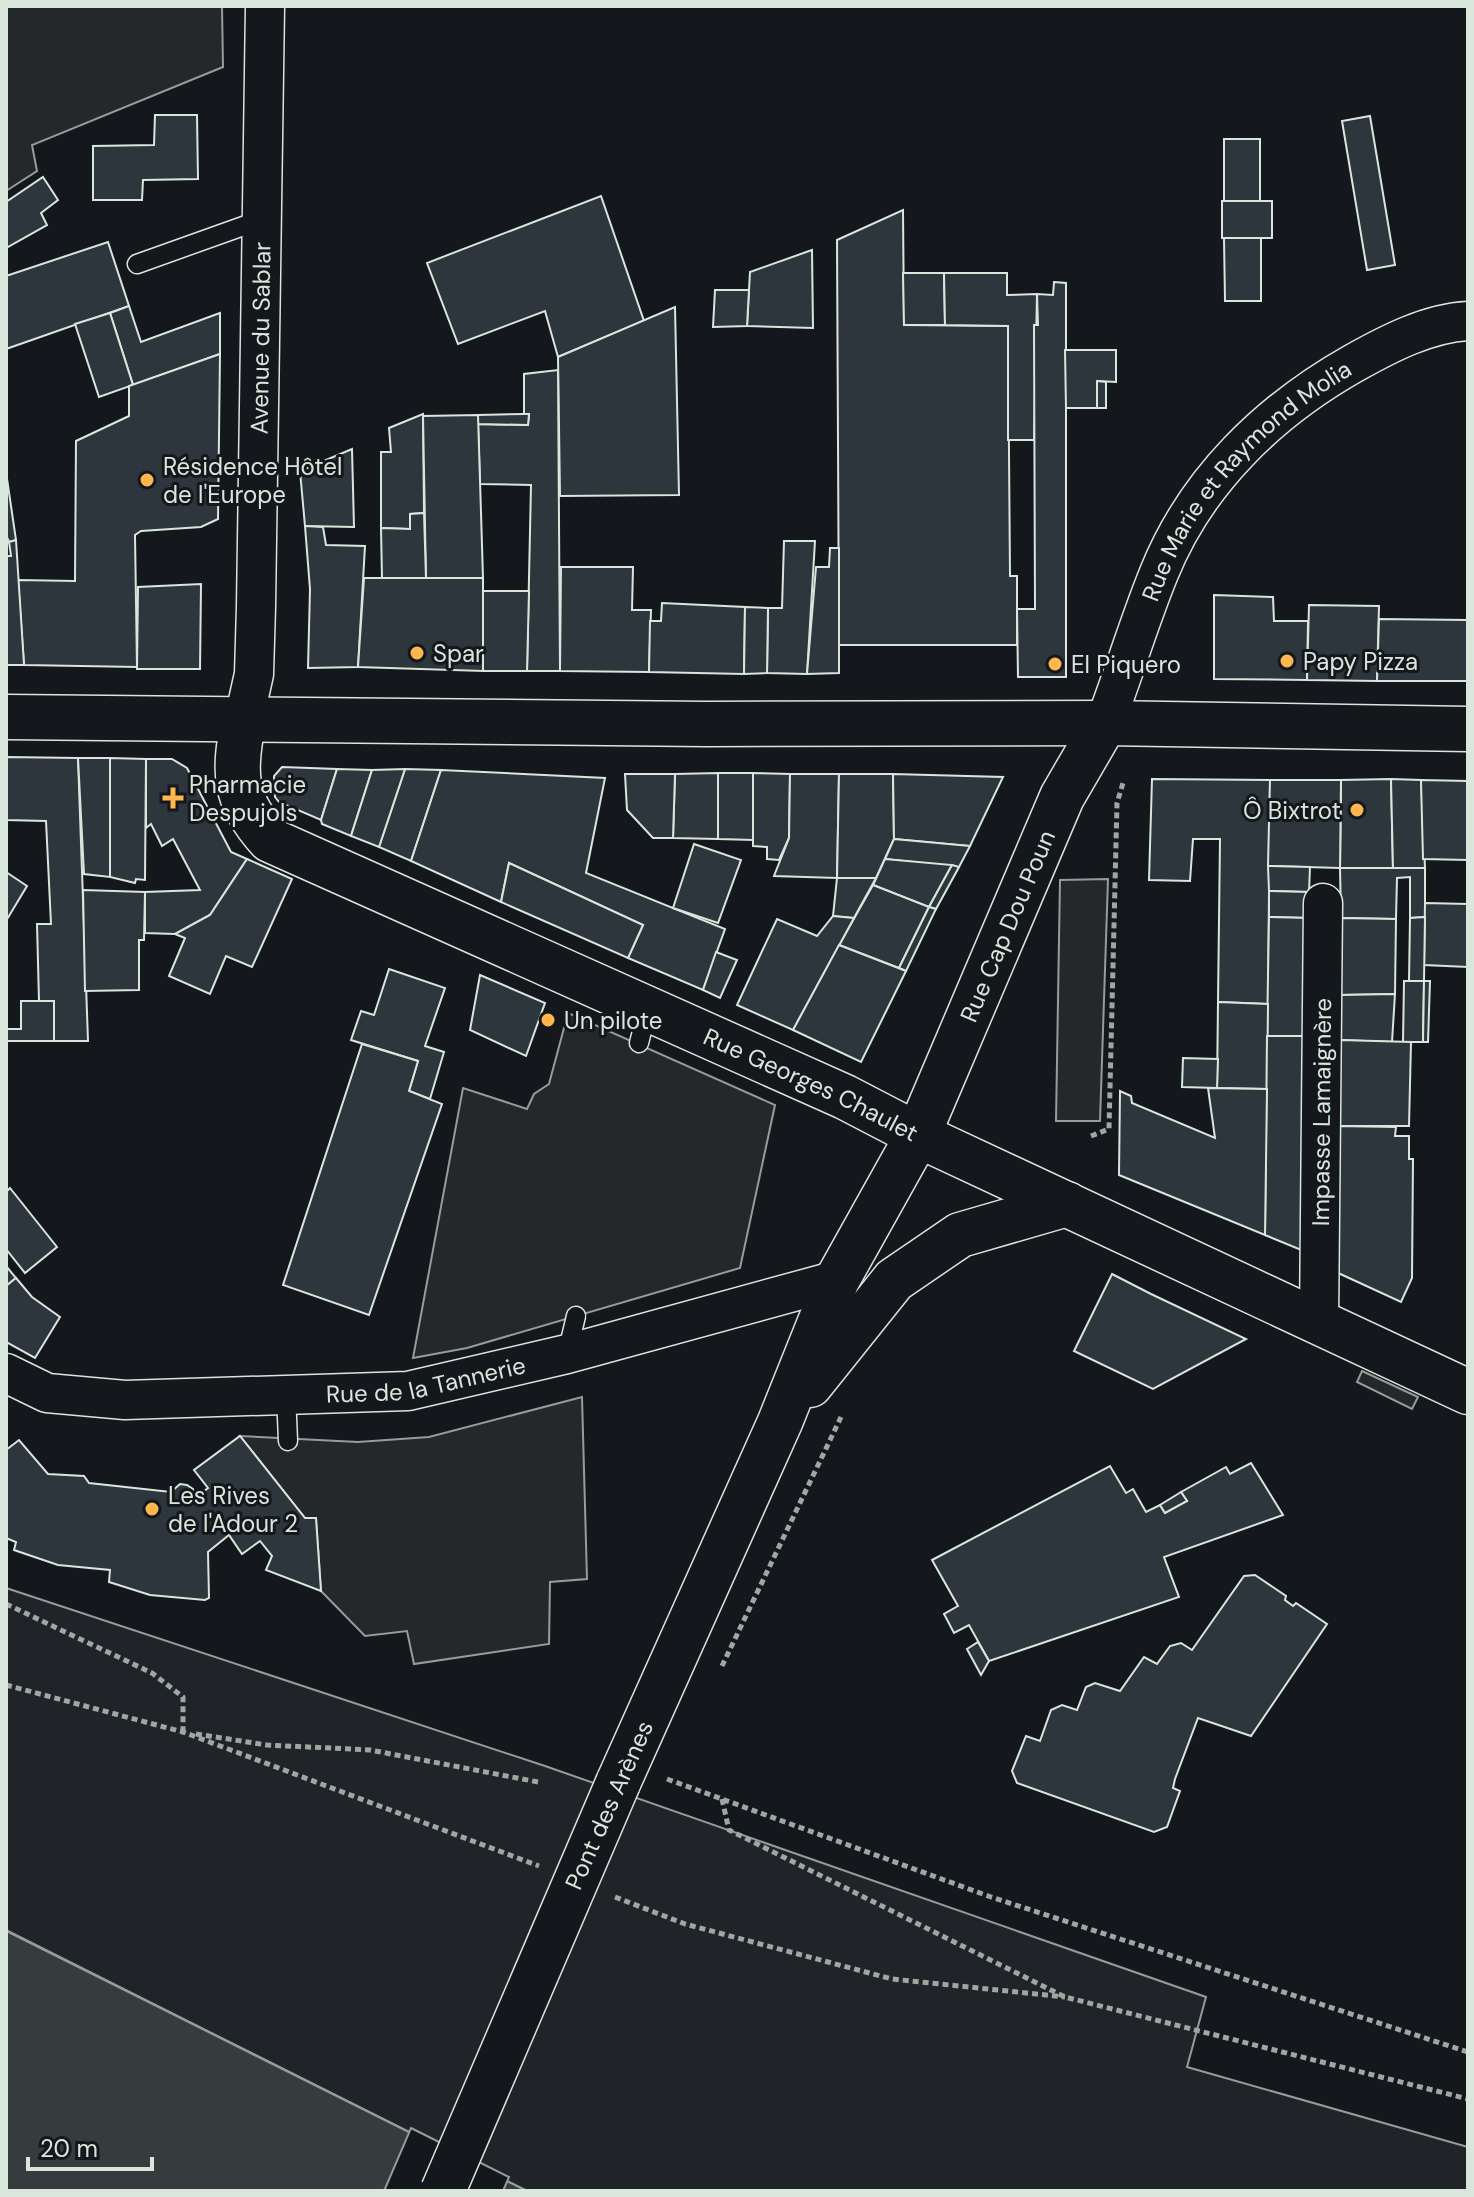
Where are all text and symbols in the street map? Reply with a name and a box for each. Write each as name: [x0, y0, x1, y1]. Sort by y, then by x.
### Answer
street label: Avenue du Sablar: [243, 242, 277, 435]
street label: Rue Marie et Raymond Molia: [1134, 353, 1356, 605]
place label: Résidence Hôtel de l'Europe: [163, 451, 342, 510]
marker: Résidence Hôtel de l'Europe: [138, 471, 156, 489]
place label: Spar: [433, 638, 484, 669]
marker: Spar: [408, 644, 426, 662]
place label: Papy Pizza: [1303, 646, 1418, 677]
place label: El Piquero: [1071, 649, 1181, 680]
marker: Papy Pizza: [1278, 652, 1296, 670]
marker: El Piquero: [1046, 655, 1064, 673]
place label: Pharmacie Despujols: [189, 769, 306, 828]
marker: Pharmacie Despujols: [164, 789, 182, 807]
place label: Ô Bixtrot: [1243, 795, 1341, 826]
marker: Ô Bixtrot: [1348, 801, 1366, 819]
street label: Rue Cap Dou Poun: [952, 825, 1062, 1027]
street label: Impasse Lamaignère: [1304, 998, 1338, 1226]
place label: Un pilote: [564, 1005, 662, 1036]
marker: Un pilote: [539, 1011, 557, 1029]
street label: Rue Georges Chaulet: [699, 1020, 924, 1148]
street label: Rue de la Tannerie: [325, 1349, 528, 1409]
place label: Les Rives de l'Adour 2: [168, 1480, 298, 1539]
marker: Les Rives de l'Adour 2: [143, 1500, 161, 1518]
street label: Pont des Arènes: [558, 1716, 660, 1894]
scale bar: [28, 2121, 152, 2171]
text: 20 m: [40, 2133, 98, 2164]

